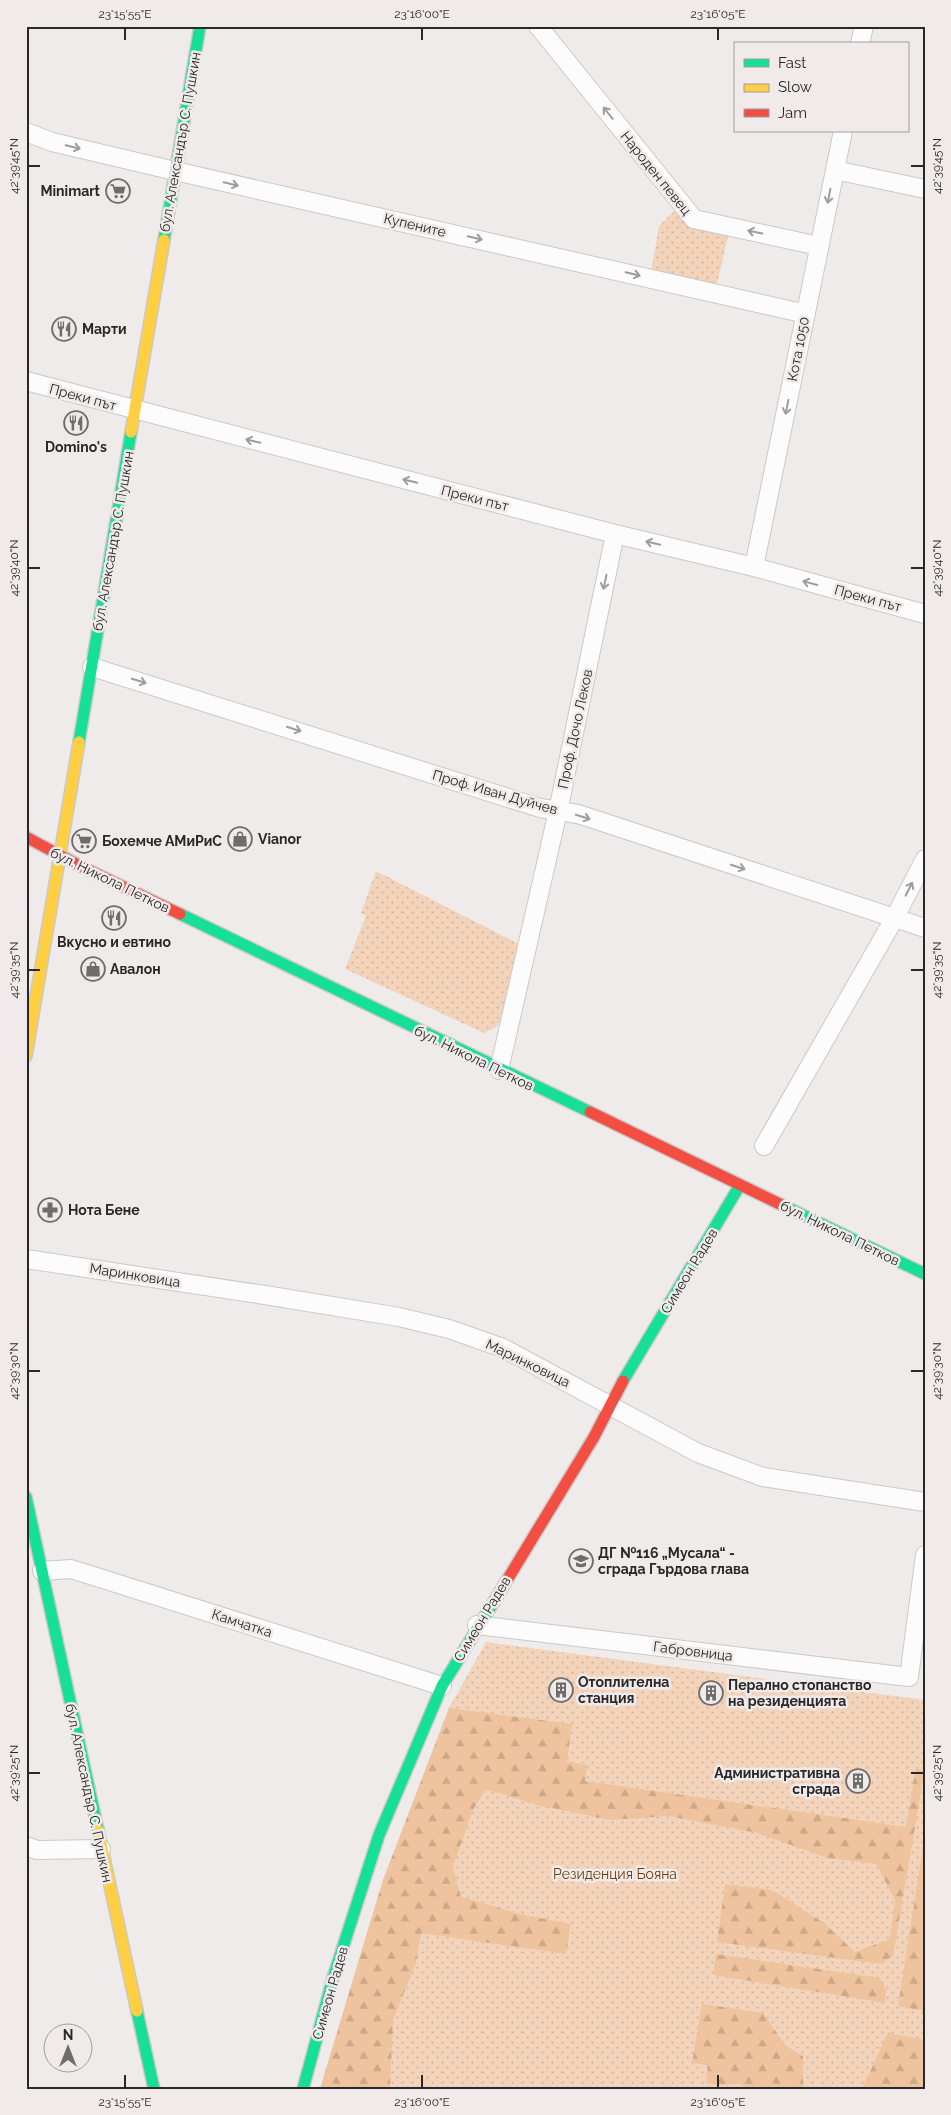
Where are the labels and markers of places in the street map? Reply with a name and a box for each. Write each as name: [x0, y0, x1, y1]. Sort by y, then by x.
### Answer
supermarket icon: Minimart: [105, 178, 131, 204]
place label: Minimart: [40, 183, 101, 199]
restaurant icon: Марти: [51, 316, 77, 342]
place label: Марти: [82, 321, 126, 337]
restaurant icon: Domino's: [63, 410, 89, 436]
place label: Domino's: [45, 439, 107, 455]
shop icon: Vianor: [227, 826, 253, 852]
supermarket icon: Бохемче АМиРиС: [71, 828, 97, 854]
place label: Vianor: [258, 831, 302, 847]
place label: Бохемче АМиРиС: [102, 833, 222, 849]
restaurant icon: Вкусно и евтино: [101, 905, 127, 931]
place label: Вкусно и евтино: [57, 934, 171, 950]
shop icon: Авалон: [80, 956, 106, 982]
place label: Авалон: [110, 961, 161, 977]
pharmacy icon: Нота Бене: [37, 1197, 63, 1223]
place label: Нота Бене: [68, 1202, 140, 1218]
place label: ДГ №116 „Мусала“ - сграда Гърдова глава: [598, 1545, 749, 1577]
school or university icon: ДГ №116 „Мусала“ - сграда Гърдова глава: [568, 1548, 594, 1574]
place label: Отоплителна станция: [578, 1674, 669, 1706]
building icon: Отоплителна станция: [548, 1677, 574, 1703]
place label: Перално стопанство на резиденцията: [728, 1677, 872, 1709]
building icon: Перално стопанство на резиденцията: [698, 1680, 724, 1706]
place label: Административна сграда: [714, 1765, 840, 1797]
building icon: Административна сграда: [845, 1768, 871, 1794]

